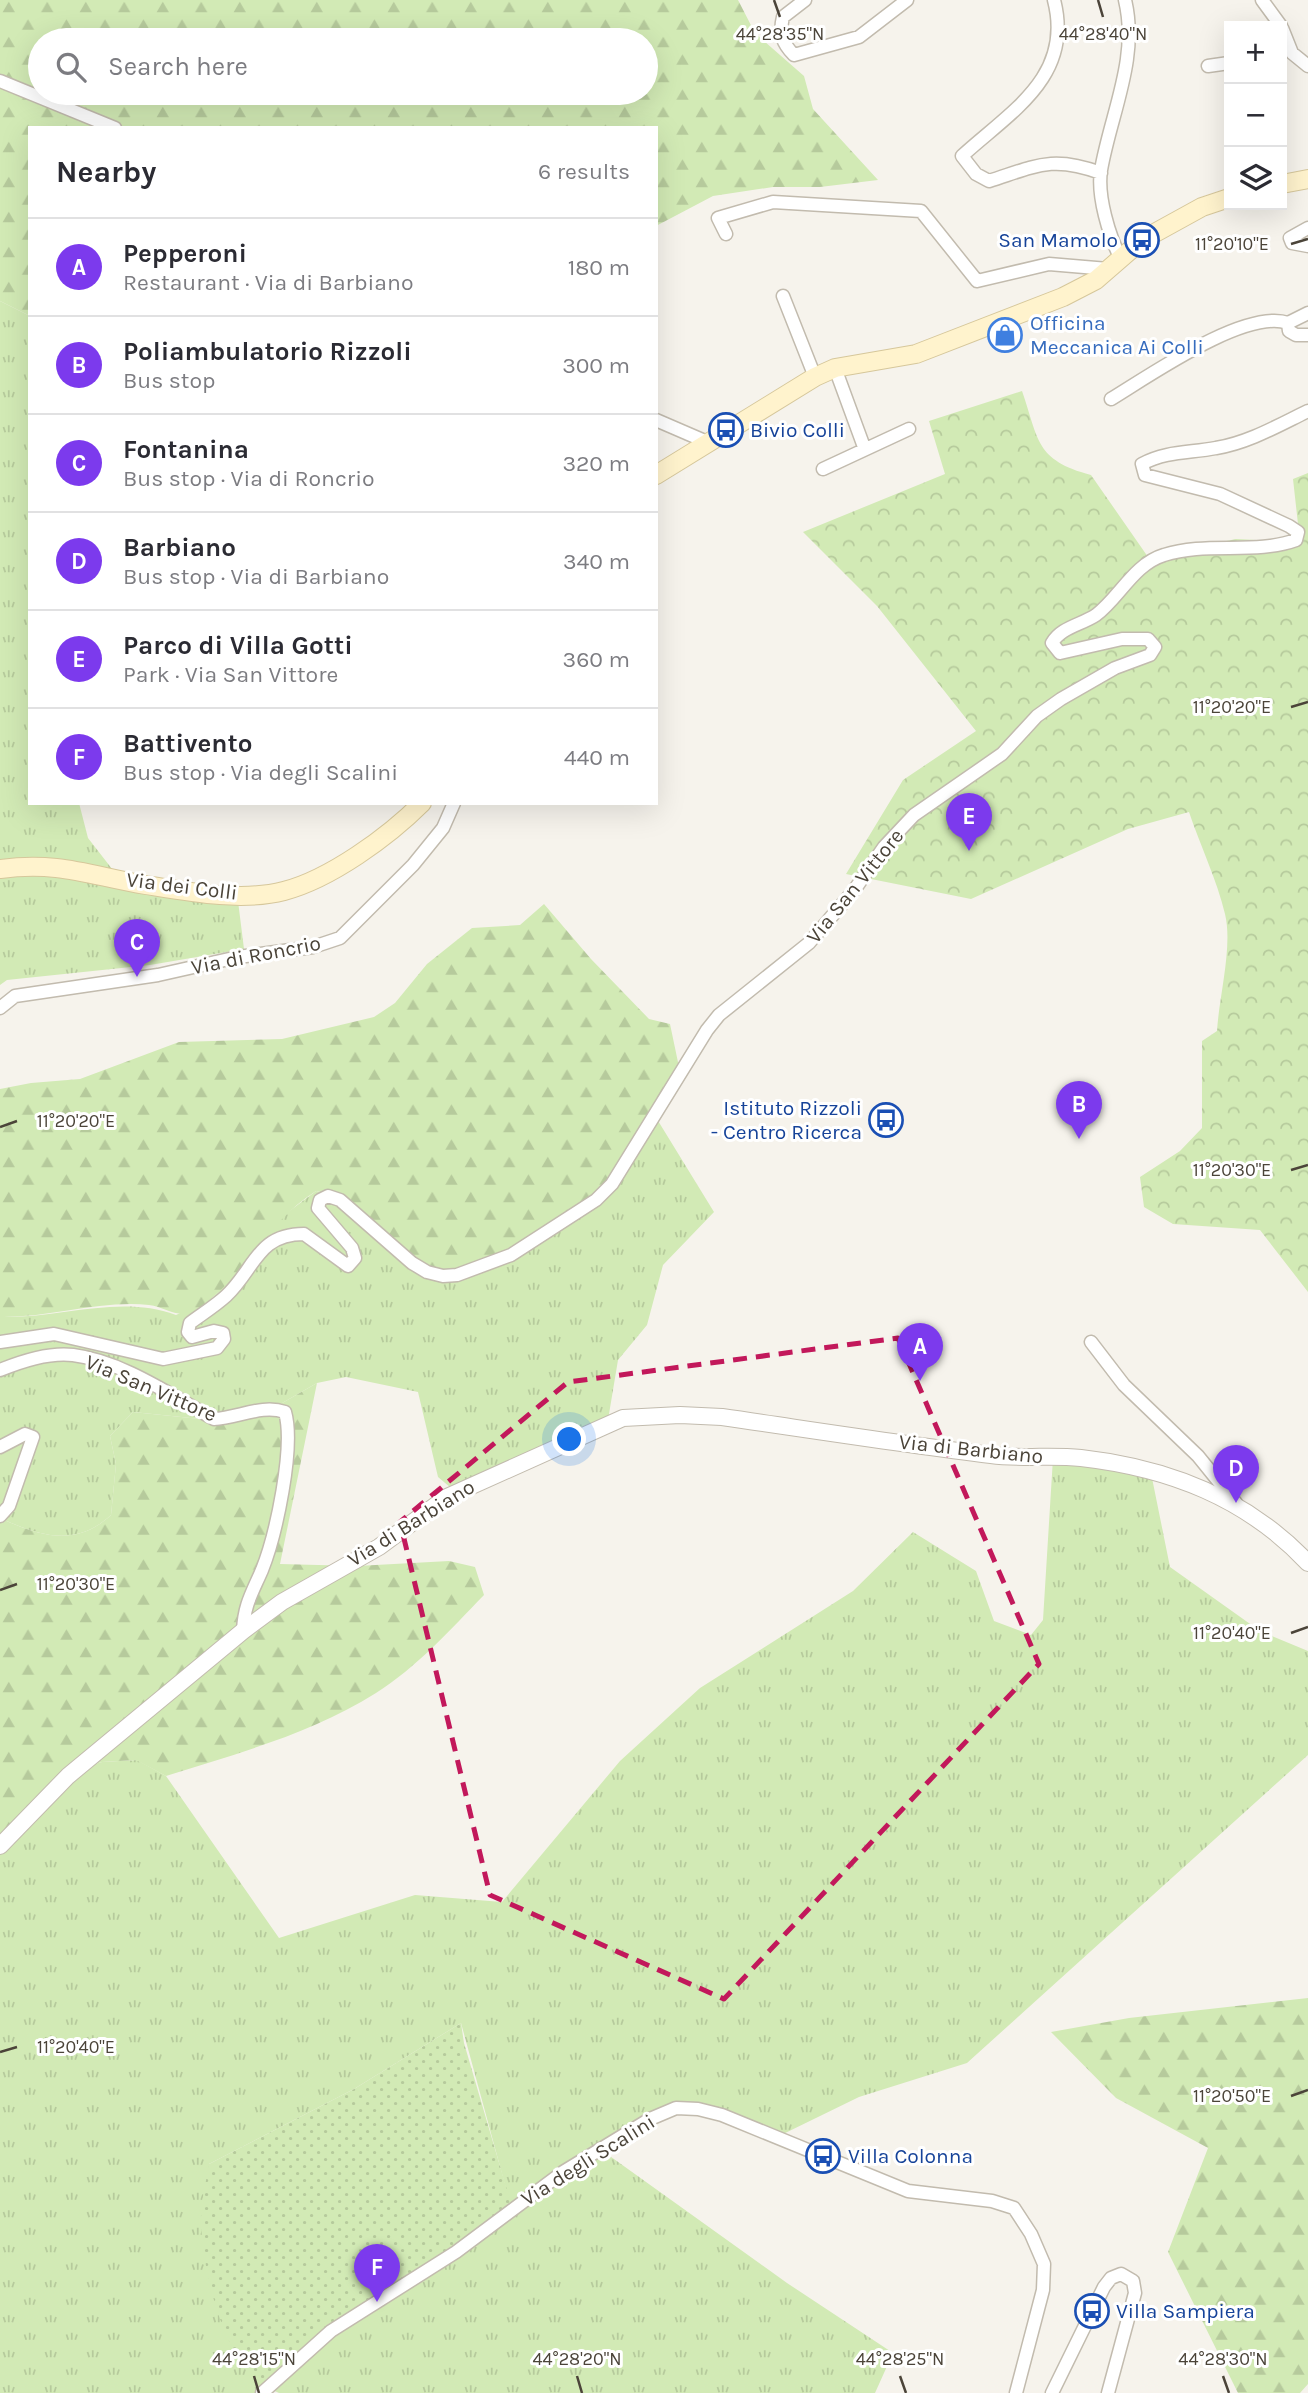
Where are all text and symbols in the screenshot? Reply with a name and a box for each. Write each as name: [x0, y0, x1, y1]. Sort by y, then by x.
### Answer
map controls: [1224, 21, 1287, 210]
button: +: [1224, 21, 1287, 84]
text: 44°28'35"N: [736, 23, 824, 45]
text: 44°28'40"N: [1059, 23, 1147, 45]
search box: [28, 28, 658, 105]
icon: search: [52, 48, 90, 86]
text: Search here: [108, 51, 248, 82]
button: −: [1224, 84, 1287, 147]
button: layers: [1224, 147, 1287, 210]
text: Nearby: [56, 154, 156, 190]
text: 6 results: [538, 158, 630, 185]
bus stop icon: San Mamolo: [1123, 221, 1161, 259]
place label: San Mamolo: [998, 228, 1118, 252]
text: 11°20'10"E: [1195, 233, 1269, 255]
text: Pepperoni: [123, 238, 247, 269]
text: A: [72, 254, 86, 281]
text: 180 m: [568, 254, 630, 281]
text: Restaurant · Via di Barbiano: [123, 269, 413, 296]
place label: Officina Meccanica Ai Colli: [1030, 311, 1204, 359]
shop icon: Officina Meccanica Ai Colli: [986, 316, 1024, 354]
text: Poliambulatorio Rizzoli: [123, 336, 412, 367]
text: B: [72, 352, 86, 379]
text: 300 m: [562, 352, 630, 379]
text: Bus stop: [123, 367, 216, 394]
bus stop icon: Bivio Colli: [707, 411, 745, 449]
place label: Bivio Colli: [750, 418, 845, 442]
text: Fontanina: [123, 434, 249, 465]
text: C: [72, 450, 86, 477]
text: 320 m: [562, 450, 630, 477]
text: Bus stop · Via di Roncrio: [123, 465, 375, 492]
text: Barbiano: [123, 532, 236, 563]
text: D: [71, 548, 87, 575]
text: 340 m: [563, 548, 630, 575]
text: Bus stop · Via di Barbiano: [123, 563, 389, 590]
text: Parco di Villa Gotti: [123, 630, 353, 661]
text: E: [72, 646, 86, 673]
text: 360 m: [563, 646, 630, 673]
text: Park · Via San Vittore: [123, 661, 338, 688]
text: 11°20'20"E: [1193, 696, 1271, 718]
text: Battivento: [123, 728, 253, 759]
text: F: [73, 744, 85, 771]
text: 440 m: [564, 744, 630, 771]
text: Bus stop · Via degli Scalini: [123, 759, 398, 786]
pin: E: [946, 793, 992, 851]
street label: Via San Vittore: [802, 824, 908, 948]
street label: Via dei Colli: [125, 867, 239, 905]
pin: C: [114, 919, 160, 977]
street label: Via di Roncrio: [189, 931, 323, 979]
pin: B: [1056, 1081, 1102, 1139]
place label: Istituto Rizzoli - Centro Ricerca: [711, 1096, 862, 1144]
bus stop icon: Istituto Rizzoli - Centro Ricerca: [867, 1101, 905, 1139]
text: 11°20'20"E: [37, 1110, 115, 1132]
text: 11°20'30"E: [1193, 1159, 1271, 1181]
pin: A: [897, 1323, 943, 1381]
street label: Via San Vittore: [82, 1350, 220, 1426]
your location: [552, 1422, 586, 1456]
street label: Via di Barbiano: [898, 1429, 1044, 1469]
pin: D: [1213, 1445, 1259, 1503]
street label: Via di Barbiano: [343, 1474, 479, 1572]
text: 11°20'30"E: [37, 1573, 115, 1595]
text: 11°20'40"E: [1193, 1622, 1271, 1644]
text: 11°20'40"E: [37, 2036, 115, 2058]
text: 11°20'50"E: [1193, 2085, 1271, 2107]
street label: Via degli Scalini: [517, 2109, 659, 2211]
bus stop icon: Villa Colonna: [804, 2137, 842, 2175]
place label: Villa Colonna: [848, 2144, 973, 2168]
pin: F: [354, 2244, 400, 2302]
bus stop icon: Villa Sampiera: [1073, 2292, 1111, 2330]
place label: Villa Sampiera: [1116, 2299, 1255, 2323]
text: 44°28'15"N: [212, 2348, 296, 2370]
text: 44°28'20"N: [532, 2348, 622, 2370]
text: 44°28'25"N: [856, 2348, 944, 2370]
text: 44°28'30"N: [1178, 2348, 1268, 2370]

